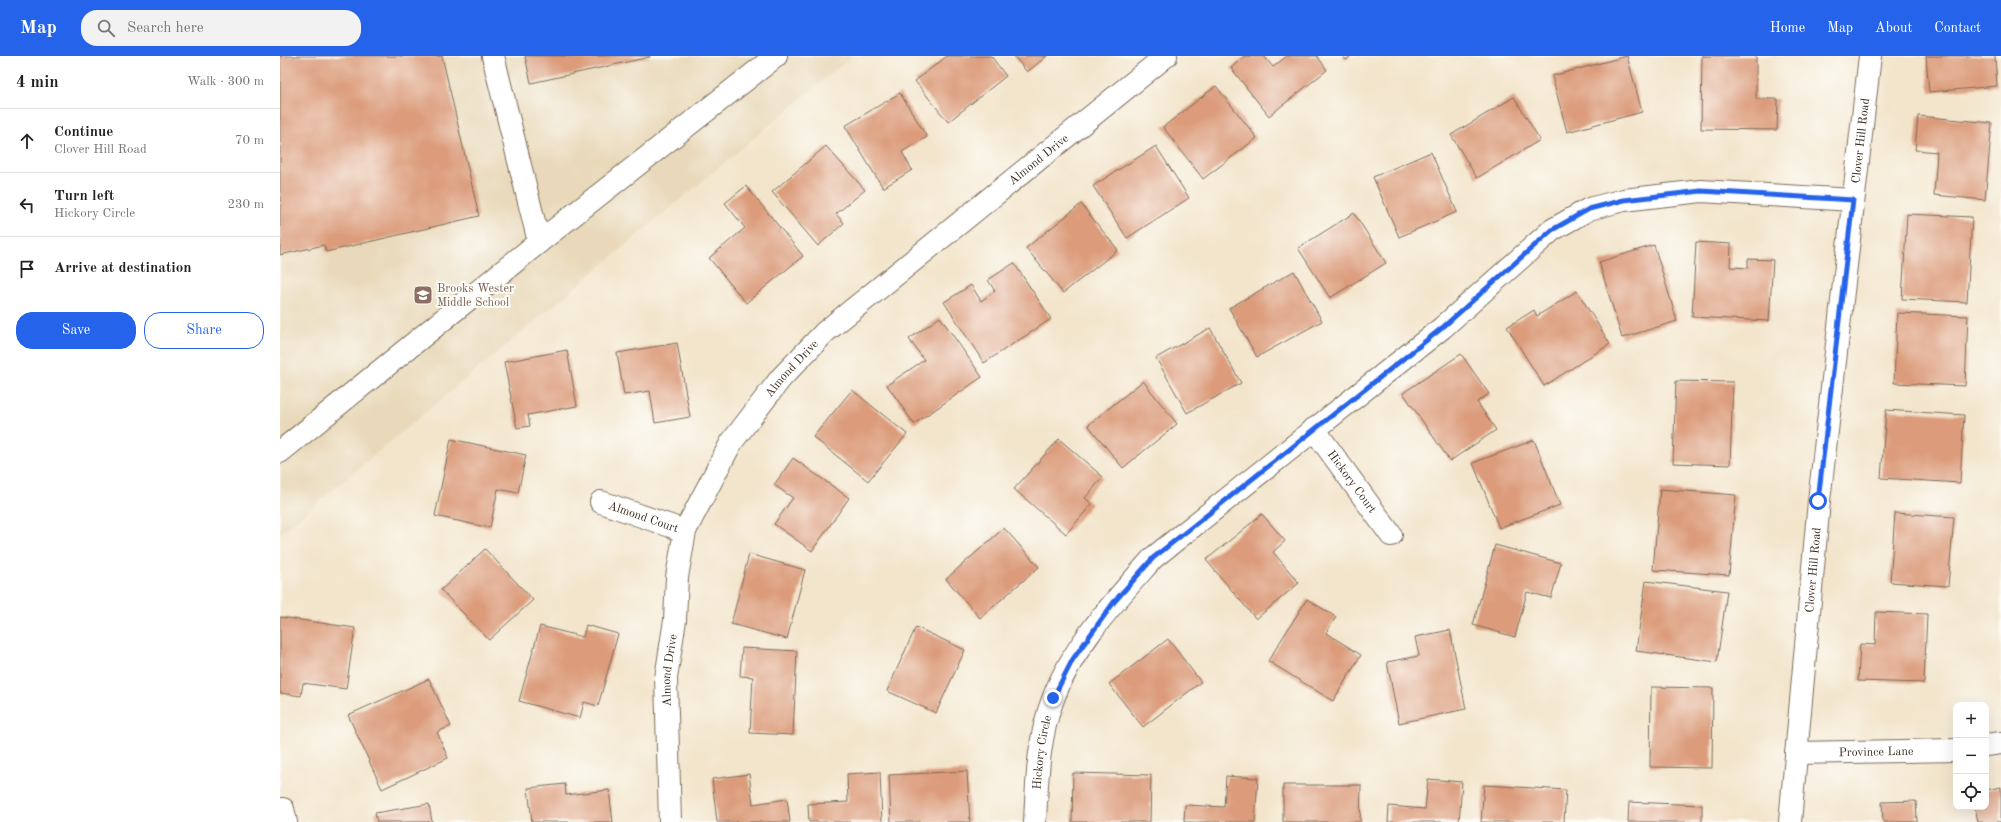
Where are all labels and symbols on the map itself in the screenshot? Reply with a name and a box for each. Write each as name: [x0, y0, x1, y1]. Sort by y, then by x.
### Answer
street label: Clover Hill Road: [1850, 98, 1872, 184]
street label: Almond Drive: [1007, 132, 1072, 188]
place label: Brooks Wester Middle School: [437, 283, 514, 309]
school or university icon: Brooks Wester Middle School: [412, 284, 434, 306]
street label: Almond Drive: [763, 338, 821, 400]
street label: Hickory Court: [1325, 449, 1378, 516]
route start: [1809, 492, 1827, 510]
street label: Almond Court: [606, 500, 680, 535]
street label: Clover Hill Road: [1804, 527, 1824, 613]
street label: Almond Drive: [661, 633, 680, 707]
route end: [1044, 689, 1062, 707]
street label: Hickory Circle: [1032, 714, 1054, 790]
street label: Province Lane: [1839, 746, 1914, 759]

